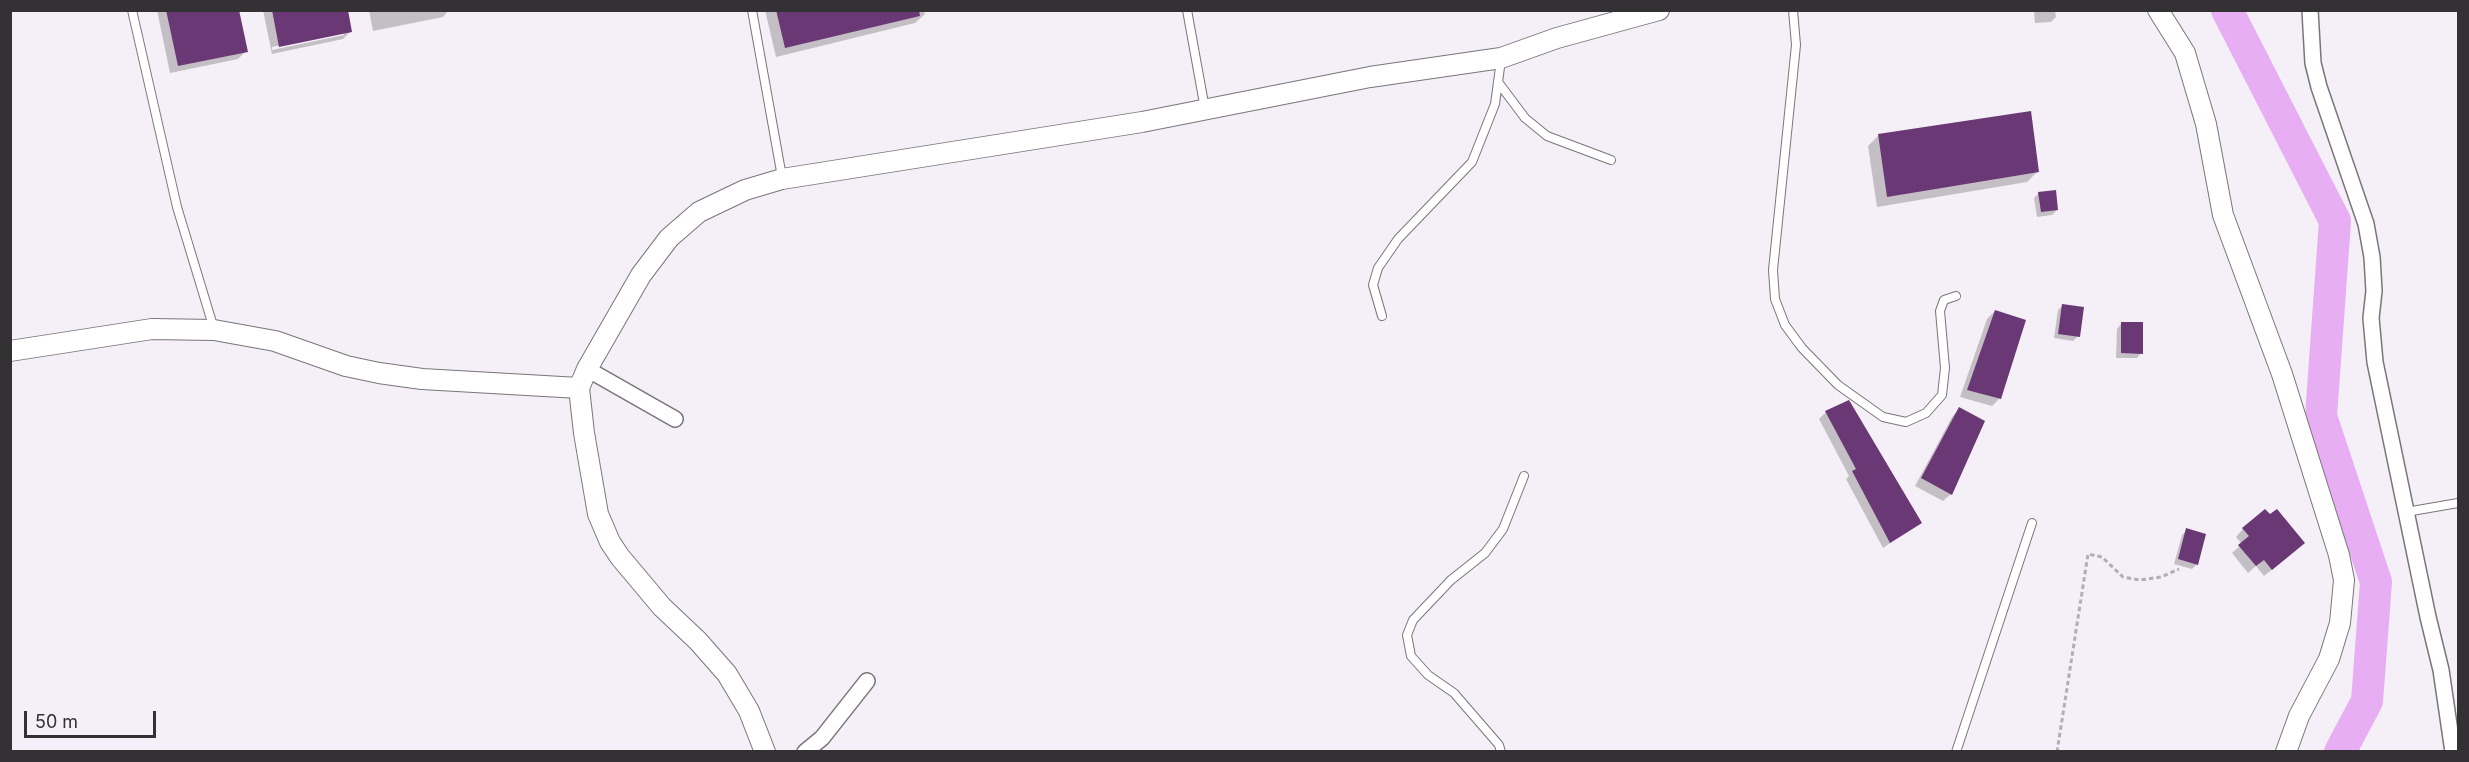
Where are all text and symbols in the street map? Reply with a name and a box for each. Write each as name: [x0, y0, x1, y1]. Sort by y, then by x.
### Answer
scale bar: [27, 699, 159, 737]
text: 50 m: [35, 711, 78, 732]

